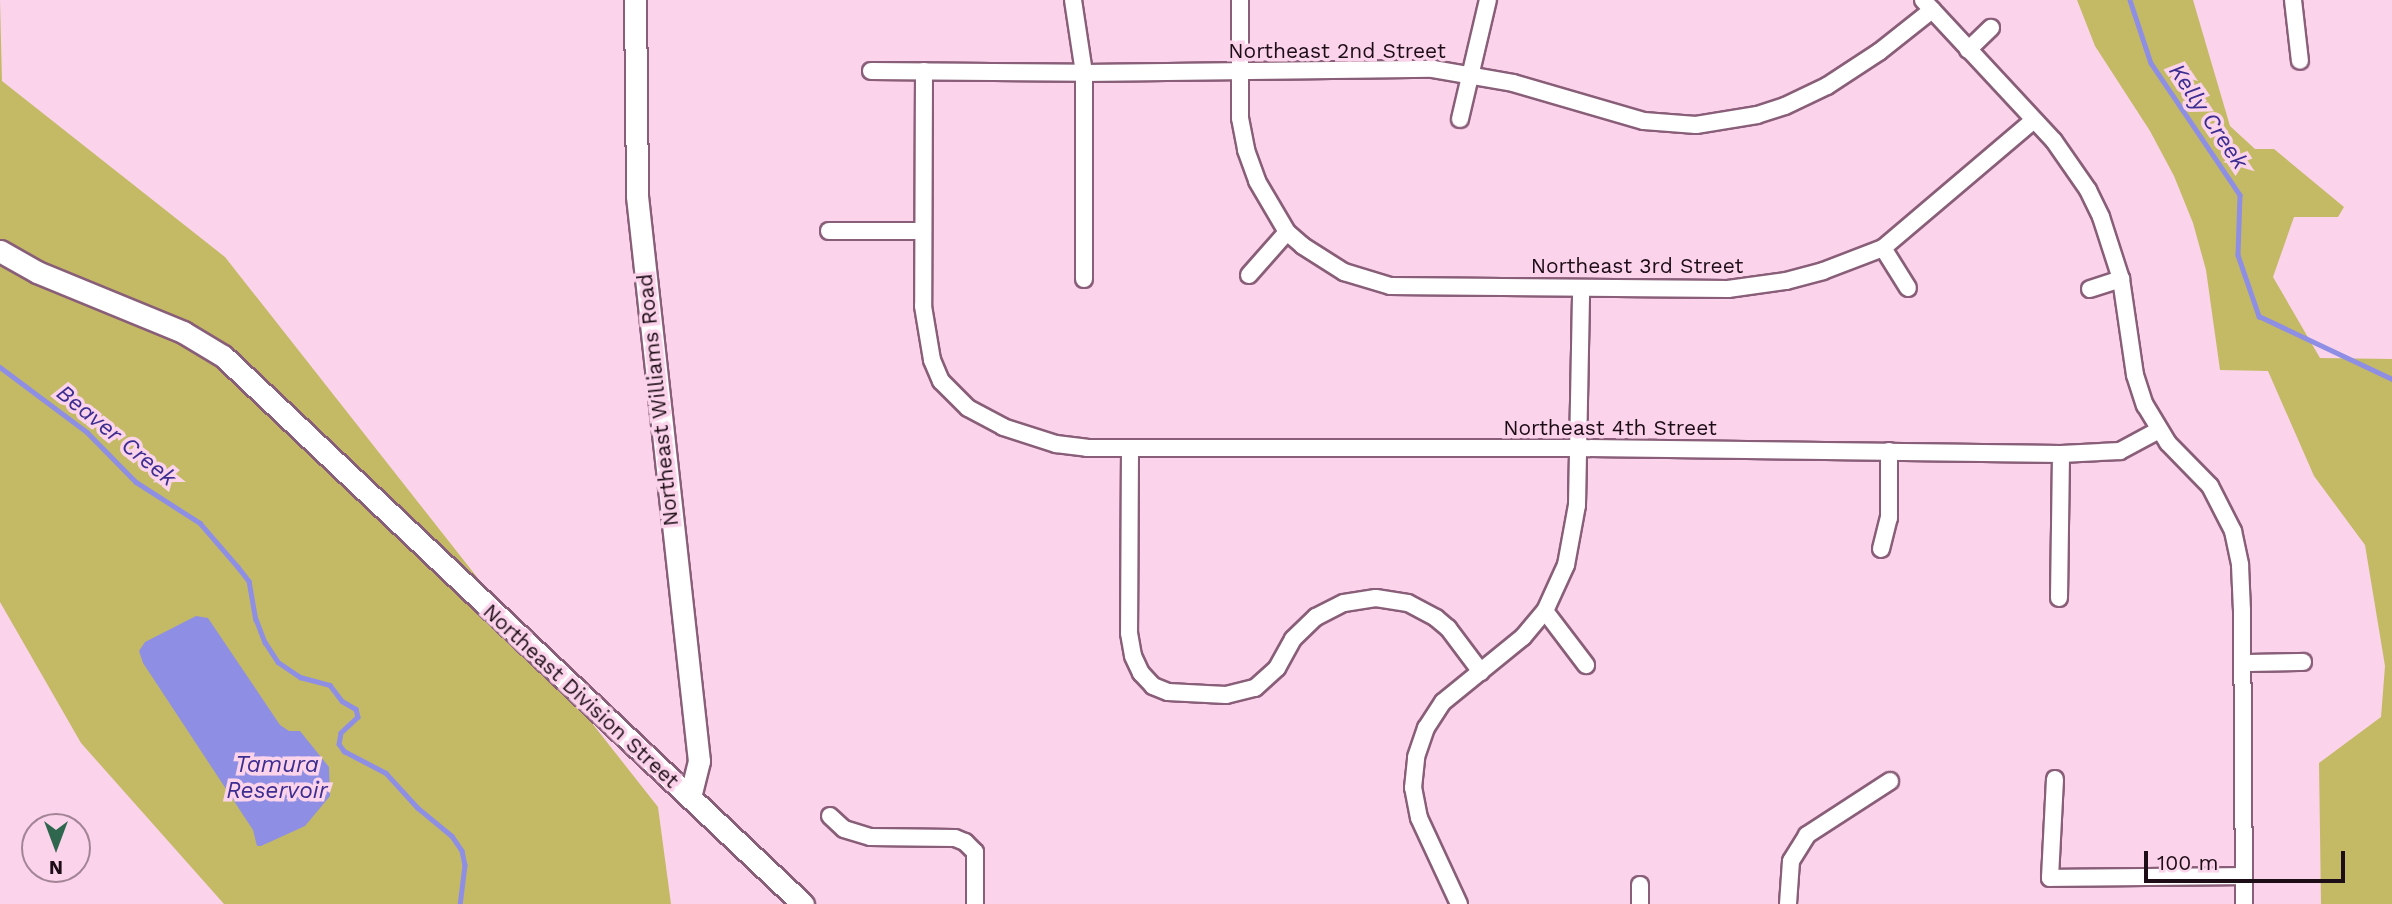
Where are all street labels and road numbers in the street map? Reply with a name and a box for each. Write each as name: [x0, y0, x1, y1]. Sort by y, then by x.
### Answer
street label: Northeast 2nd Street: [1228, 38, 1446, 64]
street label: Northeast 3rd Street: [1531, 253, 1743, 279]
street label: Northeast Williams Road: [632, 272, 684, 528]
street label: Northeast 4th Street: [1503, 415, 1717, 441]
street label: Northeast Division Street: [478, 599, 684, 793]

